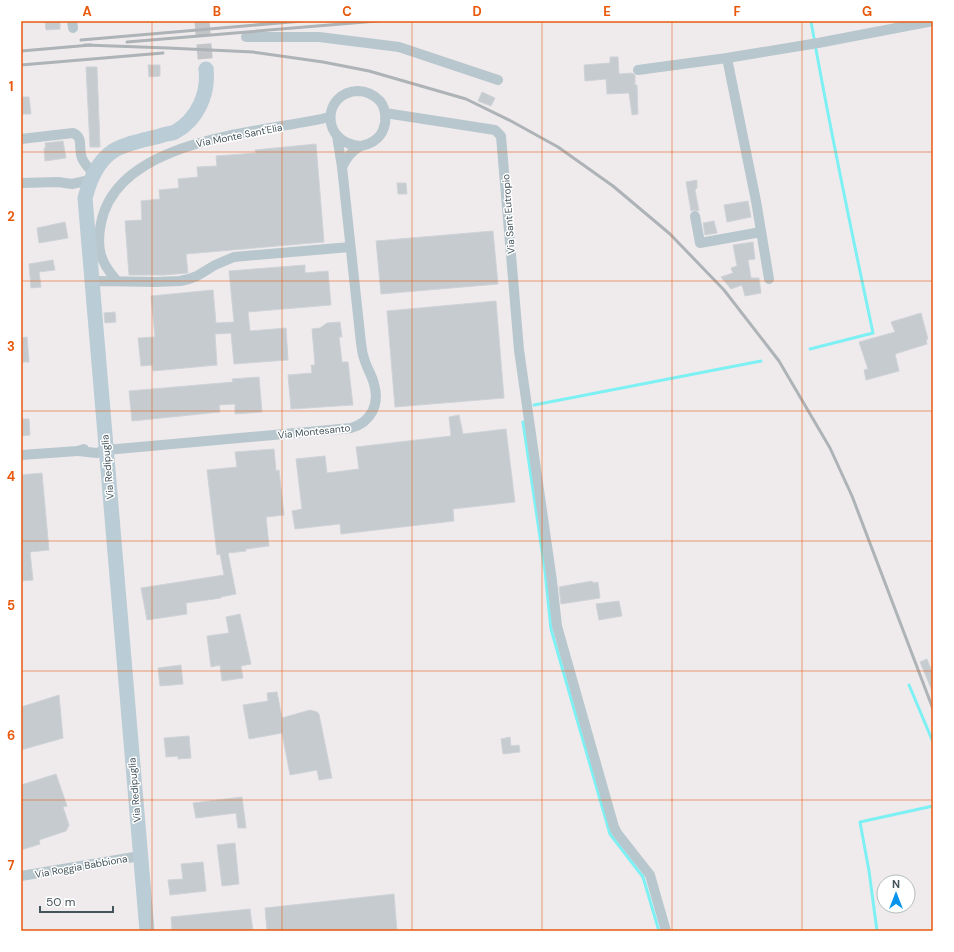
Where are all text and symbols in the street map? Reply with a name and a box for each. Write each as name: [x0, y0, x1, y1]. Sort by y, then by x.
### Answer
text: A: [82, 3, 92, 20]
text: B: [213, 3, 221, 20]
text: C: [342, 3, 352, 20]
text: D: [472, 3, 482, 20]
text: E: [603, 3, 611, 20]
text: F: [733, 3, 741, 20]
text: G: [862, 3, 872, 20]
text: 1: [9, 78, 13, 95]
street label: Via Monte Sant'Elia: [195, 121, 283, 150]
street label: Via Sant Eutropio: [499, 174, 518, 254]
text: 2: [7, 208, 15, 225]
text: 3: [7, 338, 15, 355]
street label: Via Montesanto: [277, 421, 351, 442]
street label: Via Redipuglia: [98, 434, 117, 500]
text: 4: [7, 468, 15, 485]
text: 5: [7, 597, 15, 614]
text: 6: [7, 727, 15, 744]
street label: Via Redipuglia: [125, 757, 144, 823]
street label: Via Roggia Babbiona: [34, 852, 128, 881]
text: 7: [8, 857, 15, 874]
north arrow: [876, 874, 916, 914]
text: N: [892, 877, 900, 891]
scale bar: [40, 888, 113, 914]
text: 50 m: [46, 894, 75, 910]

